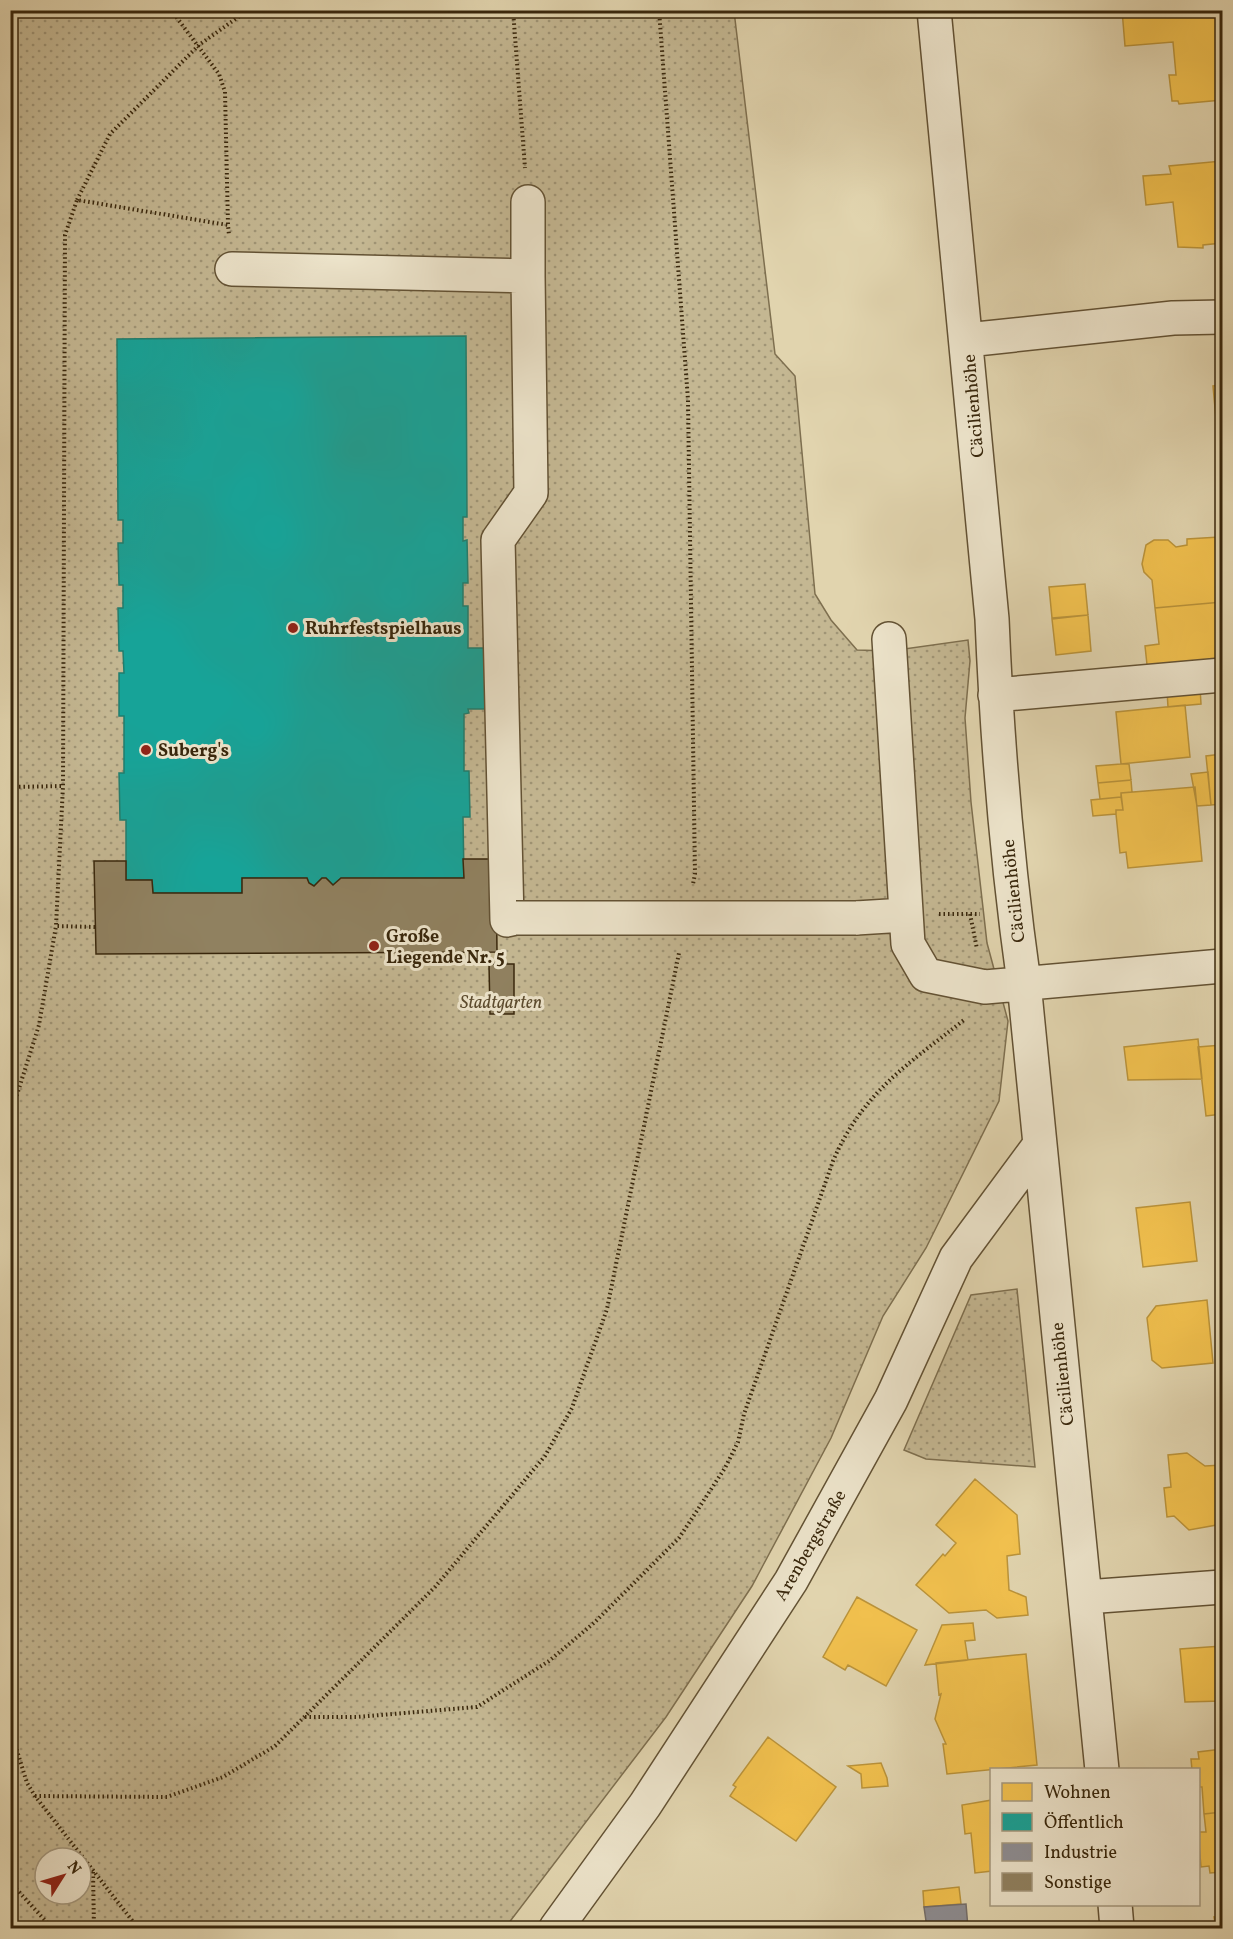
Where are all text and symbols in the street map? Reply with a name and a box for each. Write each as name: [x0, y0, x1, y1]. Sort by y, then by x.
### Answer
street label: Cäcilienhöhe: [958, 353, 991, 459]
place label: Ruhrfestspielhaus: [305, 617, 462, 642]
marker: Ruhrfestspielhaus: [286, 621, 300, 635]
place label: Suberg's: [158, 739, 229, 764]
marker: Suberg's: [139, 743, 153, 757]
street label: Cäcilienhöhe: [997, 838, 1032, 944]
place label: Große Liegende Nr. 5: [386, 925, 505, 971]
marker: Große Liegende Nr. 5: [367, 939, 381, 953]
park label: Stadtgarten: [460, 991, 542, 1016]
street label: Cäcilienhöhe: [1046, 1321, 1081, 1427]
street label: Arenbergstraße: [769, 1486, 853, 1606]
legend: [990, 1768, 1200, 1906]
text: Wohnen: [1044, 1781, 1111, 1806]
text: Öffentlich: [1044, 1811, 1124, 1836]
text: Industrie: [1044, 1841, 1117, 1866]
north arrow: [33, 1846, 93, 1906]
text: N: [61, 1857, 86, 1880]
text: Sonstige: [1044, 1871, 1111, 1896]

